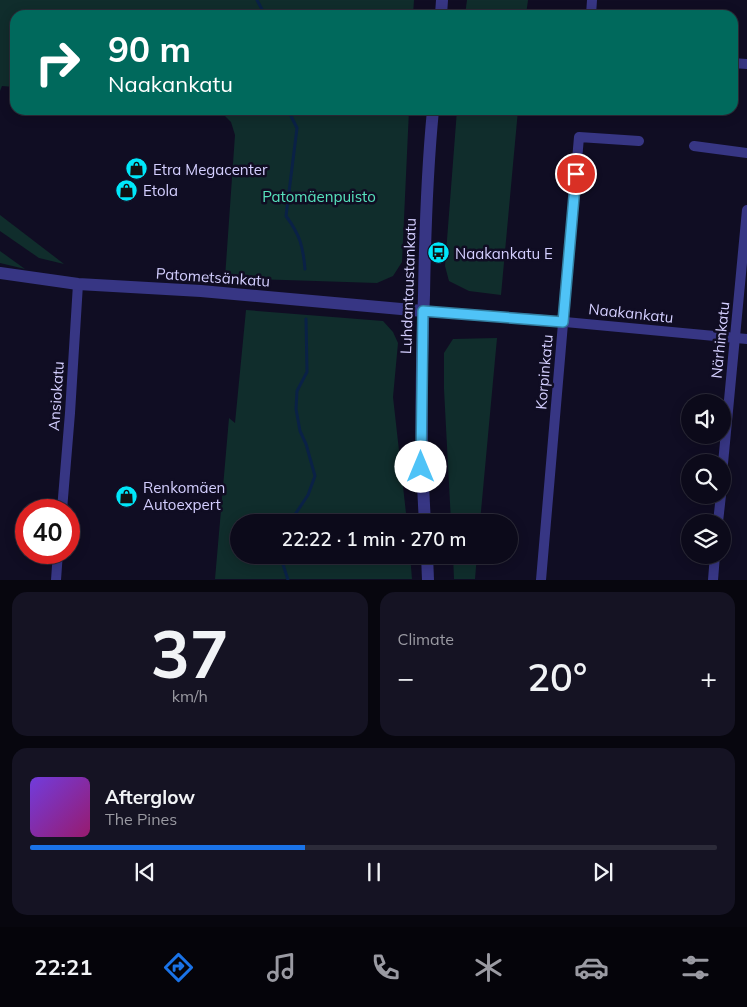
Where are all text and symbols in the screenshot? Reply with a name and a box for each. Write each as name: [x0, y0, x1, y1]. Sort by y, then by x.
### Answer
text: 90 m: [108, 27, 191, 71]
icon: right: [25, 30, 90, 95]
text: Naakankatu: [108, 70, 233, 98]
pin: [555, 153, 597, 195]
shop icon: Etra Megacenter: [125, 157, 149, 181]
place label: Etra Megacenter: [153, 160, 268, 179]
icon: arrive: [562, 160, 590, 188]
shop icon: Etola: [115, 178, 139, 202]
place label: Etola: [143, 181, 178, 200]
park label: Patomäenpuisto: [262, 187, 376, 206]
street label: Luhdantaustankatu: [396, 218, 420, 354]
bus stop icon: Naakankatu E: [427, 241, 451, 265]
place label: Naakankatu E: [455, 244, 553, 263]
street label: Patometsänkatu: [155, 264, 271, 290]
street label: Naakankatu: [588, 299, 674, 327]
street label: Närhinkatu: [707, 301, 733, 379]
street label: Korpinkatu: [531, 334, 557, 410]
street label: Ansiokatu: [44, 360, 68, 432]
map controls: [681, 394, 731, 564]
button: sound: [681, 394, 731, 444]
position arrow: [394, 440, 446, 492]
button: search: [681, 454, 731, 504]
place label: Renkomäen Autoexpert: [143, 478, 225, 514]
shop icon: Renkomäen Autoexpert: [115, 484, 139, 508]
speed limit sign: 40: [15, 499, 80, 564]
button: layers: [681, 514, 731, 564]
text: 22:22 · 1 min · 270 m: [281, 527, 467, 551]
text: 37: [151, 613, 229, 694]
text: Climate: [398, 629, 454, 649]
text: 20°: [527, 653, 587, 701]
text: −: [398, 660, 414, 695]
text: +: [700, 660, 717, 695]
text: km/h: [172, 686, 208, 706]
text: Afterglow: [105, 785, 195, 809]
text: The Pines: [105, 809, 177, 829]
icon: previous: [131, 858, 159, 886]
icon: pause: [360, 858, 388, 886]
icon: next: [589, 858, 617, 886]
icon: directions: [161, 950, 196, 985]
icon: music: [264, 950, 299, 985]
icon: phone: [368, 950, 403, 985]
icon: climate: [471, 950, 506, 985]
icon: car: [574, 950, 609, 985]
icon: filters: [678, 950, 713, 985]
text: 22:21: [34, 953, 92, 981]

